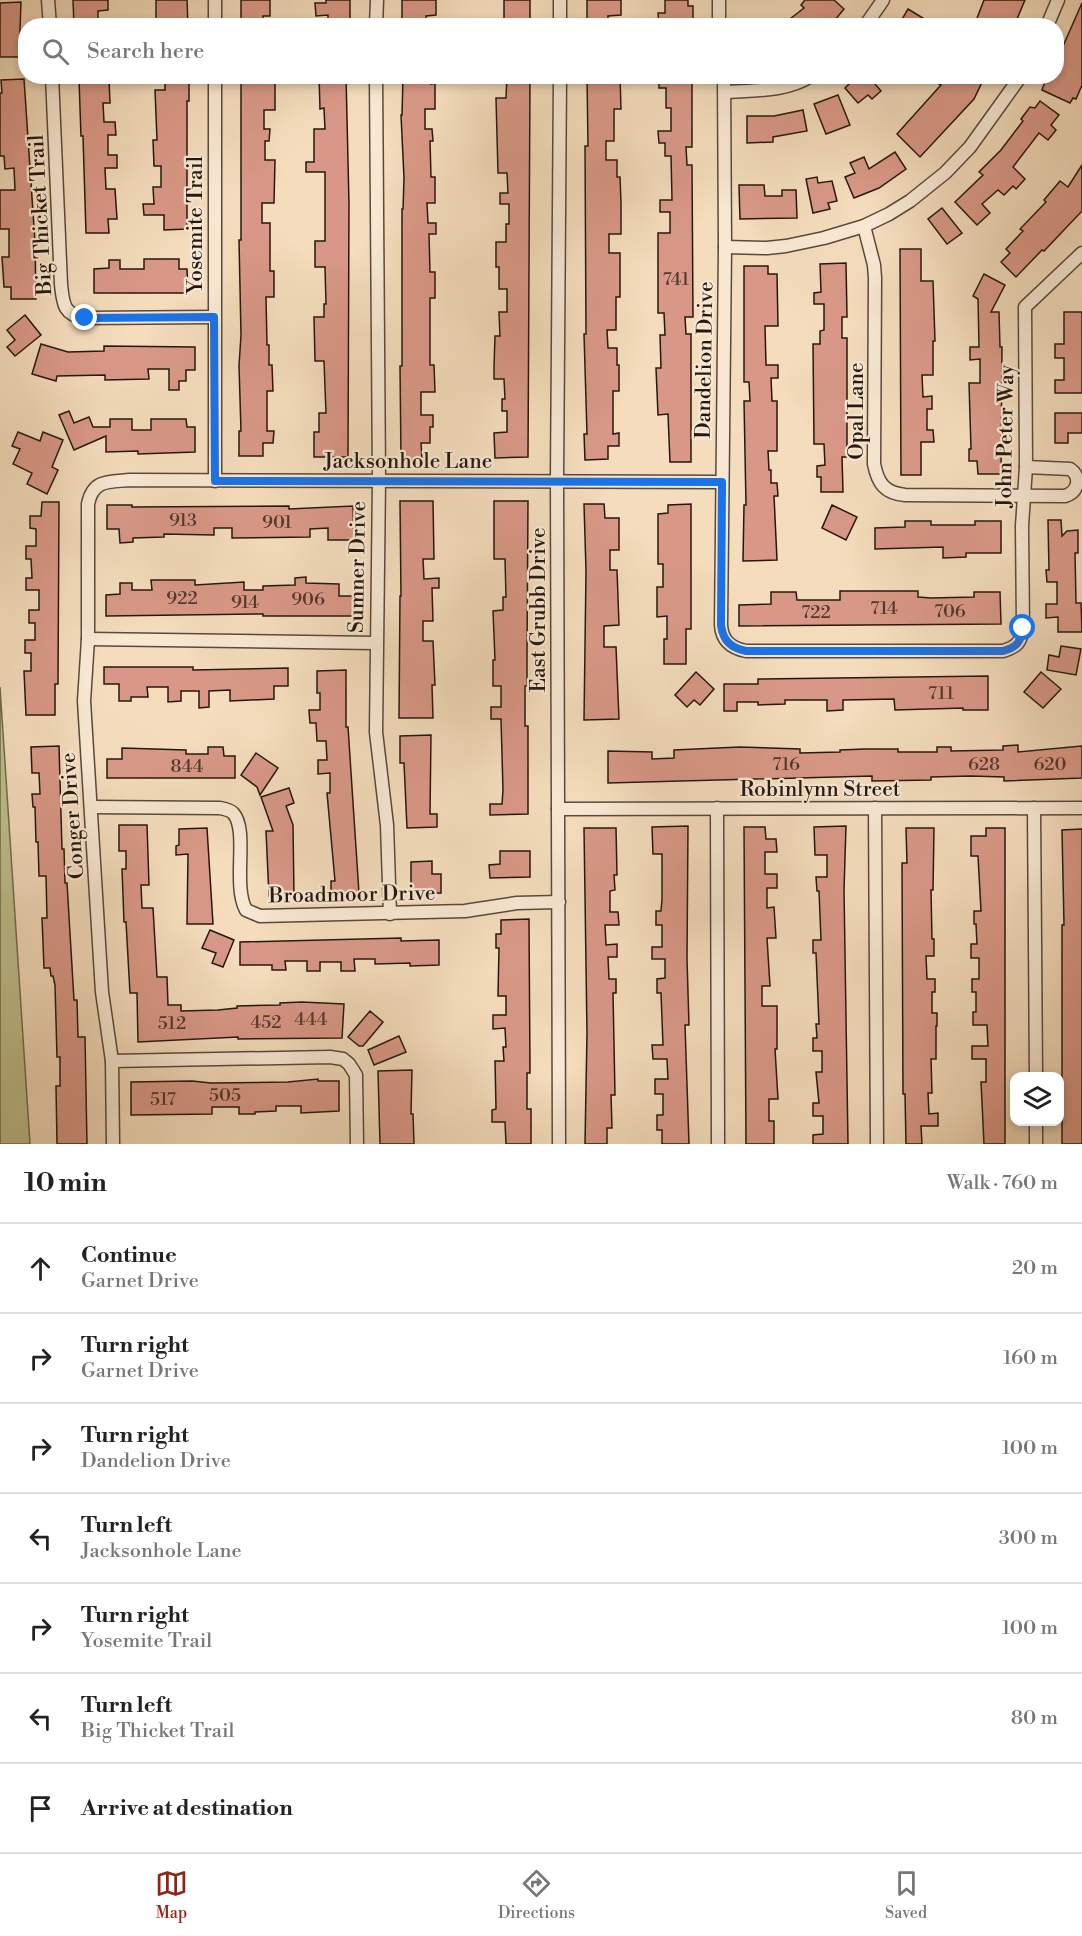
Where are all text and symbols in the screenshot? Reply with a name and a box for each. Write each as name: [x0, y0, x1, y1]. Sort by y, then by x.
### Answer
search box: [18, 18, 1064, 84]
icon: search: [39, 35, 72, 68]
text: Search here: [87, 38, 204, 65]
street label: Big Thicket Trail: [24, 134, 58, 297]
street label: Yosemite Trail: [183, 156, 209, 295]
house number: 741: [663, 268, 690, 291]
street label: Dandelion Drive: [691, 281, 719, 439]
route end: [71, 304, 97, 330]
street label: Opal Lane: [844, 362, 870, 460]
street label: John Peter Way: [992, 363, 1020, 509]
street label: Jacksonhole Lane: [323, 449, 492, 475]
street label: Sumner Drive: [344, 501, 372, 633]
house number: 913: [169, 509, 197, 532]
house number: 901: [262, 511, 292, 534]
street label: East Grubb Drive: [526, 527, 552, 693]
house number: 922: [166, 587, 198, 610]
house number: 906: [291, 588, 325, 611]
house number: 914: [231, 591, 259, 614]
house number: 714: [870, 597, 898, 620]
house number: 706: [934, 600, 966, 623]
house number: 722: [801, 601, 831, 624]
route start: [1009, 614, 1035, 640]
house number: 711: [928, 682, 954, 705]
street label: Conger Drive: [56, 752, 90, 880]
house number: 716: [772, 753, 800, 776]
house number: 628: [968, 753, 1000, 776]
house number: 620: [1033, 753, 1067, 776]
house number: 844: [170, 755, 204, 778]
street label: Robinlynn Street: [740, 777, 901, 803]
street label: Broadmoor Drive: [267, 881, 436, 909]
house number: 444: [295, 1008, 328, 1031]
house number: 452: [251, 1011, 281, 1034]
house number: 512: [158, 1012, 186, 1035]
map controls: [1010, 1072, 1064, 1126]
button: layers: [1010, 1072, 1064, 1126]
house number: 505: [209, 1084, 241, 1107]
house number: 517: [150, 1088, 176, 1111]
text: 10 min: [24, 1167, 107, 1199]
text: Walk · 760 m: [947, 1171, 1058, 1196]
text: Continue: [81, 1242, 177, 1269]
icon: ahead: [24, 1252, 57, 1285]
text: 20 m: [1012, 1256, 1058, 1281]
text: Garnet Drive: [81, 1269, 199, 1294]
text: Turn right: [81, 1332, 189, 1359]
icon: right: [24, 1342, 57, 1375]
text: 160 m: [1003, 1346, 1058, 1371]
text: Garnet Drive: [81, 1359, 199, 1384]
text: Turn right: [81, 1422, 189, 1449]
icon: right: [24, 1432, 57, 1465]
text: 100 m: [1002, 1436, 1058, 1461]
text: Dandelion Drive: [81, 1449, 231, 1474]
text: Turn left: [81, 1512, 172, 1539]
icon: left: [24, 1522, 57, 1555]
text: 300 m: [999, 1526, 1058, 1551]
text: Jacksonhole Lane: [81, 1539, 242, 1564]
text: Turn right: [81, 1602, 189, 1629]
icon: right: [24, 1612, 57, 1645]
text: 100 m: [1002, 1616, 1058, 1641]
text: Yosemite Trail: [81, 1629, 212, 1654]
text: Turn left: [81, 1692, 172, 1719]
icon: left: [24, 1702, 57, 1735]
text: 80 m: [1011, 1706, 1058, 1731]
text: Big Thicket Trail: [81, 1719, 234, 1744]
icon: arrive: [24, 1792, 57, 1825]
text: Arrive at destination: [81, 1795, 293, 1822]
tab: Map: [155, 1867, 188, 1923]
tab: Directions: [498, 1867, 575, 1923]
tab: Saved: [885, 1867, 927, 1923]

